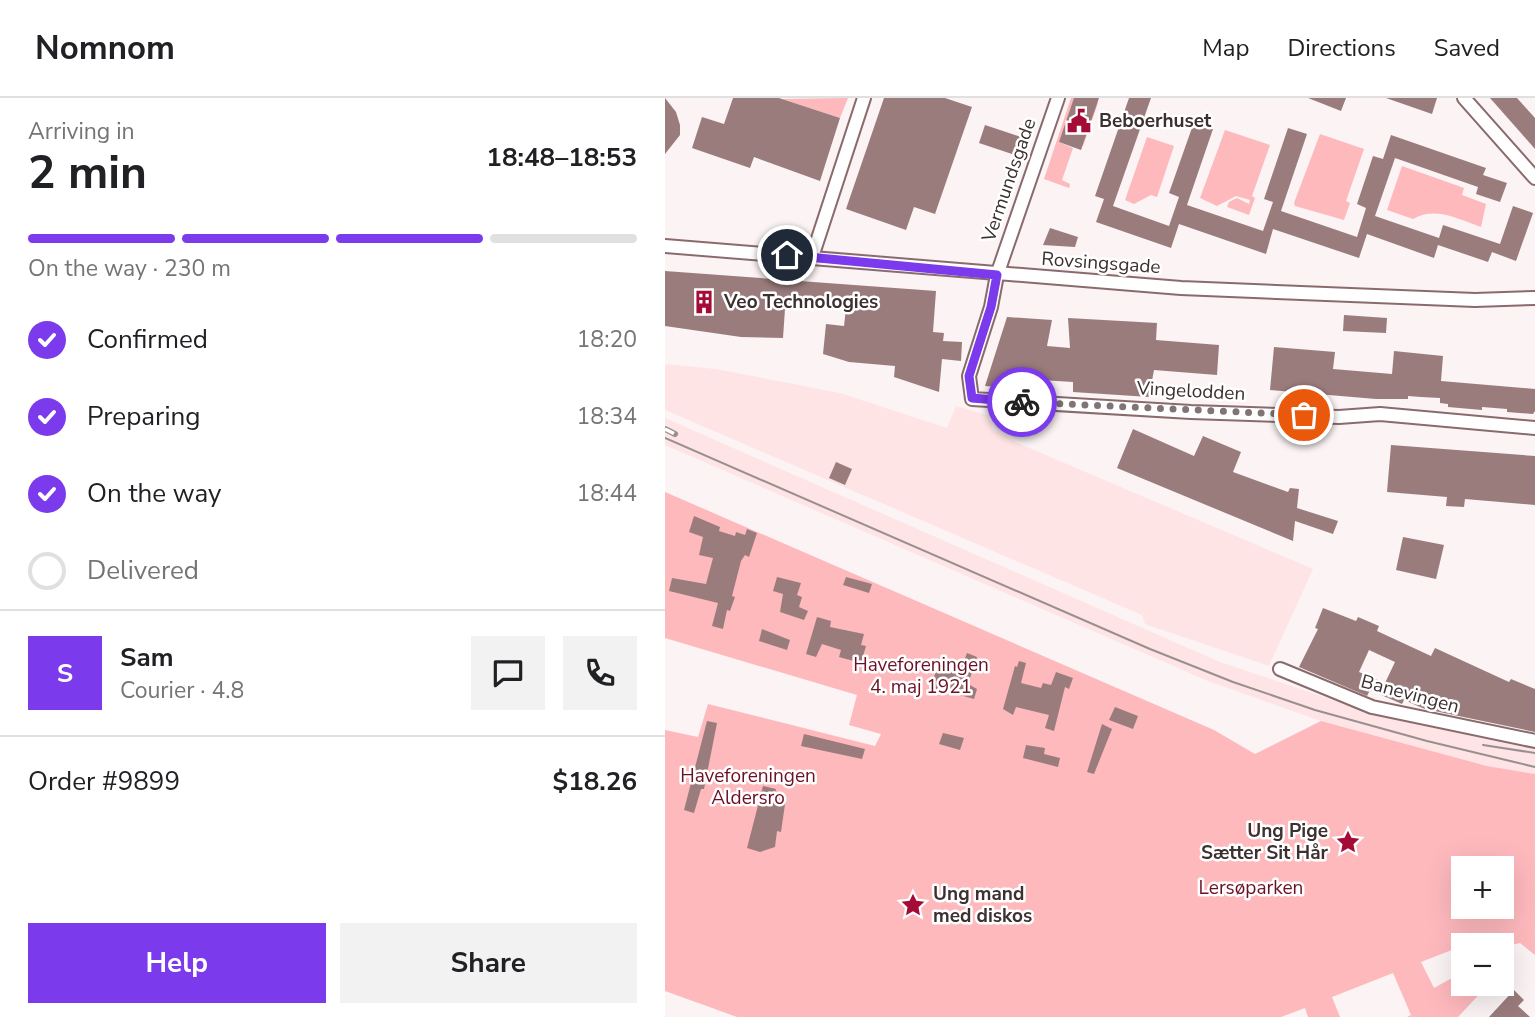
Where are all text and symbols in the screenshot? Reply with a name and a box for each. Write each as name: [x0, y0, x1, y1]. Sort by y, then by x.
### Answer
text: Nomnom: [35, 26, 175, 71]
text: Map: [1202, 32, 1249, 64]
text: Directions: [1287, 32, 1396, 64]
text: Saved: [1434, 32, 1500, 64]
public building icon: Beboerhuset: [1065, 107, 1093, 135]
place label: Beboerhuset: [1099, 108, 1212, 134]
street label: Vermundsgade: [975, 115, 1042, 246]
text: Arriving in: [28, 116, 135, 147]
text: 18:48–18:53: [486, 140, 637, 175]
text: 2 min: [28, 141, 147, 204]
pin: [757, 225, 817, 285]
icon: home: [768, 236, 806, 274]
street label: Rovsingsgade: [1040, 246, 1162, 280]
text: On the way · 230 m: [28, 253, 231, 284]
building icon: Veo Technologies: [690, 288, 718, 316]
place label: Veo Technologies: [723, 289, 878, 315]
icon: check: [28, 321, 66, 359]
text: Confirmed: [87, 322, 208, 357]
text: 18:20: [577, 324, 637, 355]
courier: [987, 367, 1057, 437]
street label: Vingelodden: [1135, 375, 1246, 407]
icon: bike: [1003, 383, 1041, 421]
pin: [1274, 385, 1334, 445]
icon: bag: [1285, 396, 1323, 434]
icon: check: [28, 398, 66, 436]
text: Preparing: [87, 399, 200, 434]
text: 18:34: [577, 401, 637, 432]
icon: check: [28, 475, 66, 513]
text: On the way: [87, 476, 221, 511]
text: 18:44: [577, 478, 637, 509]
text: Delivered: [87, 553, 199, 588]
button: chat: [471, 636, 545, 710]
button: phone: [563, 636, 637, 710]
text: Sam: [120, 640, 173, 675]
park label: Haveforeningen 4. maj 1921: [853, 652, 989, 700]
text: S: [57, 656, 73, 691]
street label: Banevingen: [1358, 668, 1462, 720]
text: Courier · 4.8: [120, 675, 244, 706]
park label: Haveforeningen Aldersro: [680, 763, 816, 811]
text: Order #9899: [28, 764, 180, 799]
text: $18.26: [553, 764, 637, 799]
place label: Ung Pige Sætter Sit Hår: [1201, 818, 1329, 866]
place icon: Ung Pige Sætter Sit Hår: [1334, 828, 1362, 856]
map controls: [1451, 856, 1514, 996]
button: +: [1451, 856, 1514, 919]
park label: Lersøparken: [1199, 875, 1303, 901]
place label: Ung mand med diskos: [933, 881, 1032, 929]
place icon: Ung mand med diskos: [899, 891, 927, 919]
button: Help: [28, 923, 326, 1003]
button: Share: [340, 923, 637, 1003]
button: −: [1451, 933, 1514, 996]

